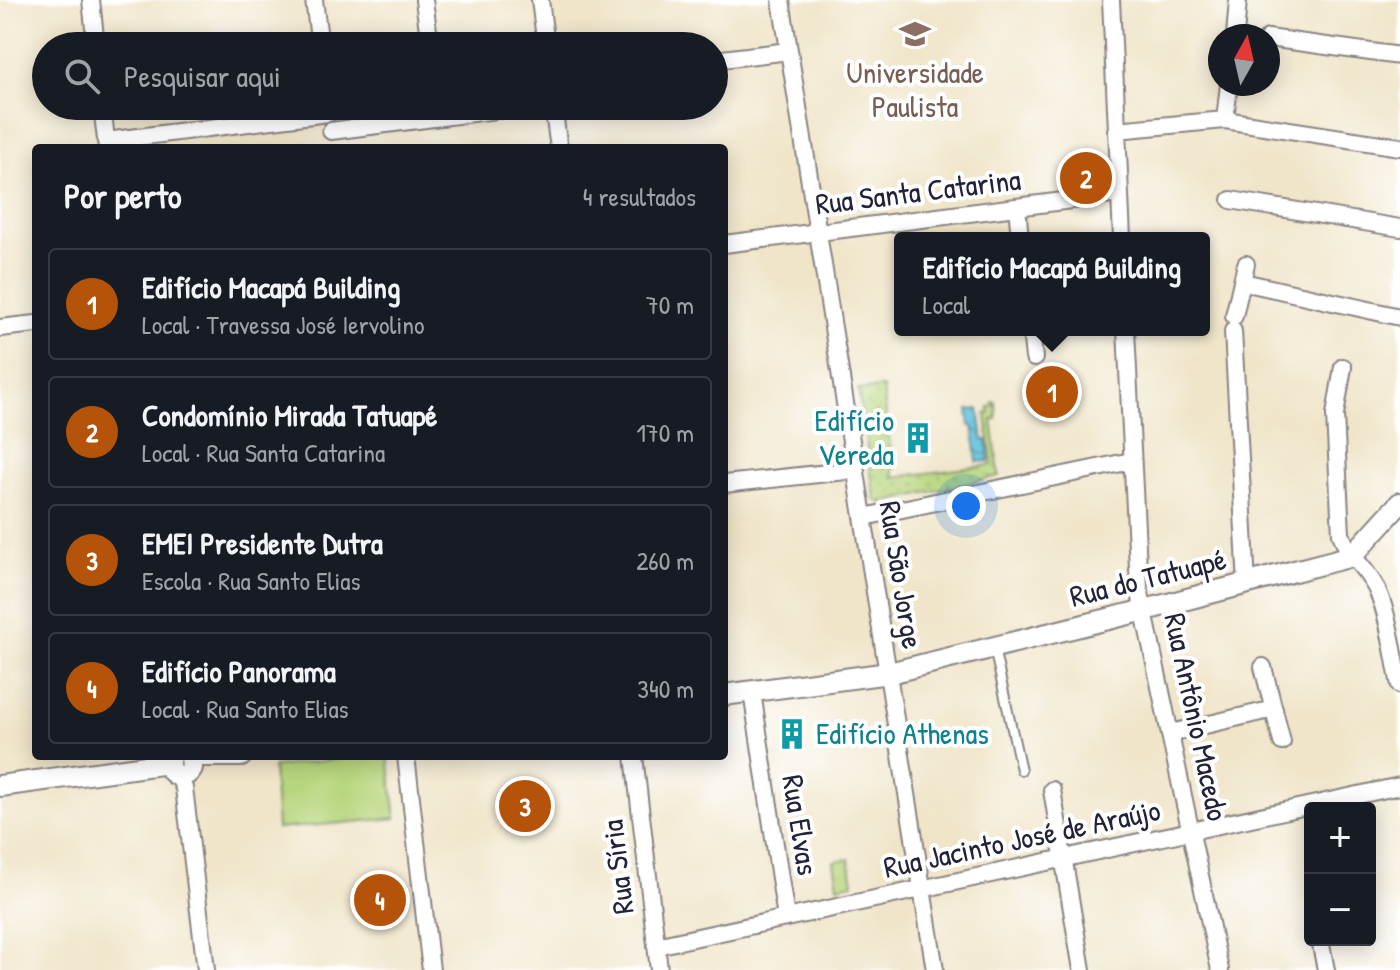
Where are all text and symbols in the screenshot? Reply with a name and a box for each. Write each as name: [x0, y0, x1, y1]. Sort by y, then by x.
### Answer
school or university icon: Universidade Paulista: [898, 17, 932, 51]
north arrow: [1208, 24, 1280, 96]
search box: [32, 32, 728, 120]
place label: Universidade Paulista: [846, 52, 984, 126]
icon: search: [60, 54, 104, 98]
text: Pesquisar aqui: [124, 56, 281, 96]
pin: 2: [1060, 148, 1112, 208]
street label: Rua Santa Catarina: [813, 159, 1023, 223]
text: Por perto: [64, 173, 182, 219]
text: 4 resultados: [583, 179, 696, 214]
popup: [894, 232, 1210, 336]
text: Edifício Macapá Building: [923, 247, 1181, 287]
text: Edifício Macapá Building: [142, 267, 400, 307]
text: 1: [87, 287, 97, 322]
text: 70 m: [646, 287, 694, 322]
text: Local: [923, 287, 970, 322]
text: Local · Travessa José Iervolino: [142, 307, 425, 342]
pin: 1: [1026, 362, 1078, 422]
text: Condomínio Mirada Tatuapé: [142, 395, 437, 435]
place label: Edifício Vereda: [814, 400, 894, 474]
text: 2: [86, 415, 98, 450]
text: 170 m: [636, 415, 694, 450]
building icon: Edifício Vereda: [901, 421, 935, 455]
text: Local · Rua Santa Catarina: [142, 435, 385, 470]
your location: [946, 486, 986, 526]
street label: Rua São Jorge: [871, 498, 933, 652]
text: EMEI Presidente Dutra: [142, 523, 383, 563]
street label: Rua do Tatuapé: [1065, 538, 1230, 616]
text: 3: [86, 543, 98, 578]
text: 260 m: [636, 543, 694, 578]
text: Escola · Rua Santo Elias: [142, 563, 360, 598]
street label: Rua Antônio Macedo: [1155, 609, 1238, 824]
text: Edifício Panorama: [142, 651, 336, 691]
text: 4: [87, 671, 97, 706]
text: 340 m: [637, 671, 694, 706]
text: Local · Rua Santo Elias: [142, 691, 349, 726]
place label: Edifício Athenas: [816, 713, 989, 753]
building icon: Edifício Athenas: [775, 717, 809, 751]
street label: Rua Elvas: [773, 772, 829, 878]
pin: 3: [499, 776, 551, 836]
street label: Rua Jacinto José de Araújo: [880, 789, 1164, 887]
map controls: [1304, 802, 1376, 946]
button: +: [1304, 802, 1376, 874]
street label: Rua Síria: [591, 817, 643, 917]
pin: 4: [354, 870, 406, 930]
button: −: [1304, 874, 1376, 946]

